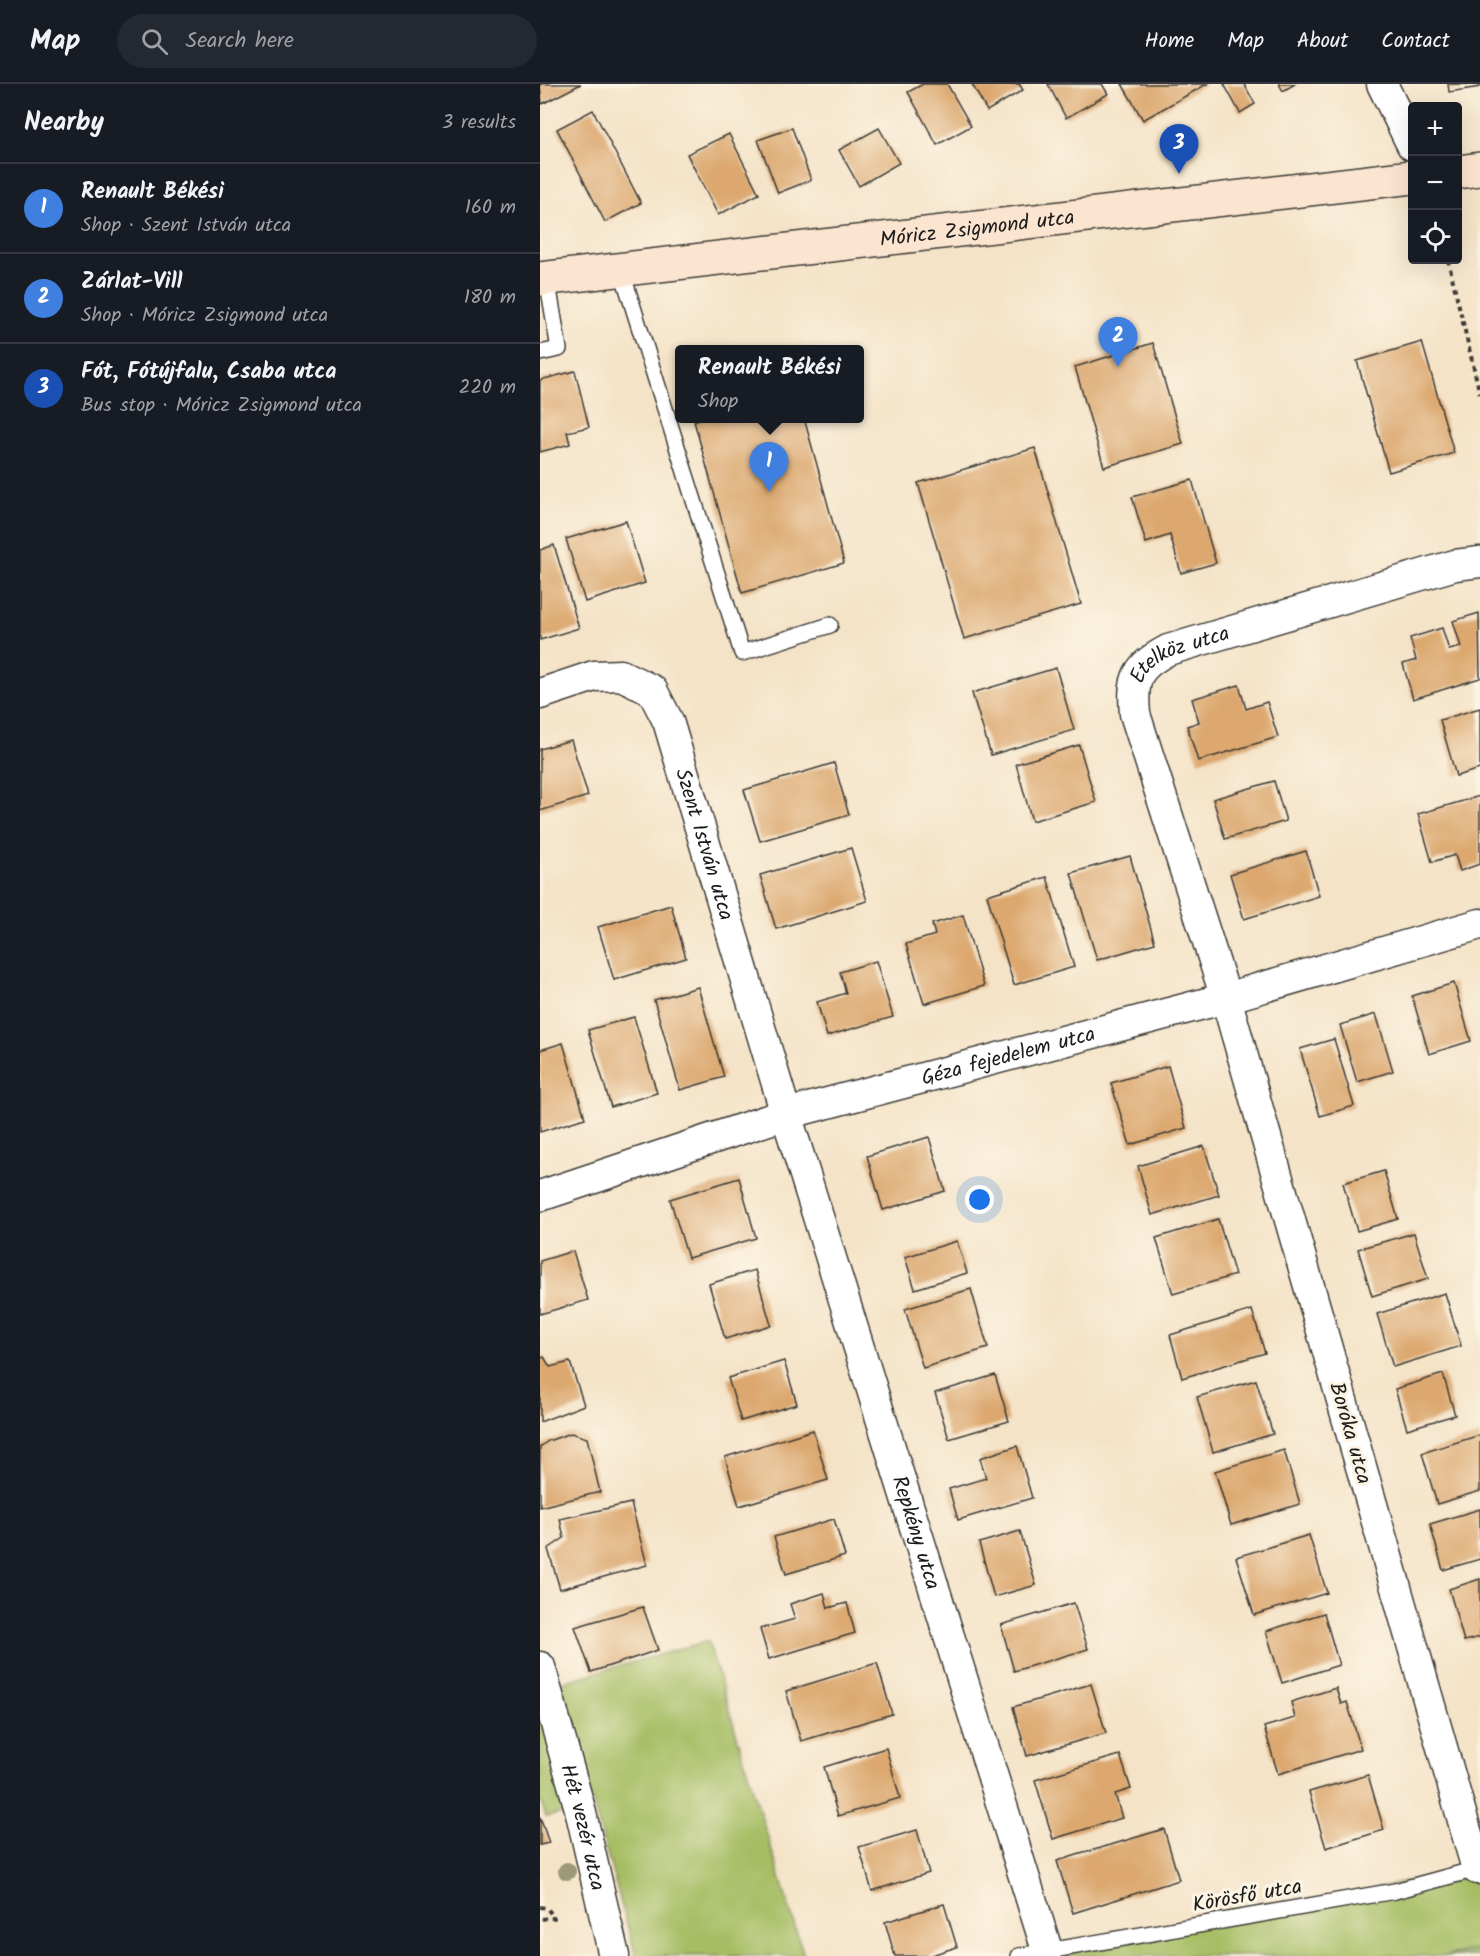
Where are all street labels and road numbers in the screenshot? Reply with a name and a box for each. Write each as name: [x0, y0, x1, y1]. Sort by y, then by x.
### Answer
street label: Móricz Zsigmond utca: [878, 202, 1076, 257]
street label: Etelköz utca: [1122, 618, 1234, 689]
street label: Szent István utca: [665, 765, 742, 925]
street label: Géza fejedelem utca: [918, 1018, 1099, 1096]
street label: Boróka utca: [1319, 1378, 1380, 1488]
street label: Repkény utca: [882, 1472, 949, 1594]
street label: Hét vezér utca: [550, 1760, 613, 1894]
street label: Körösfő utca: [1190, 1871, 1305, 1922]

